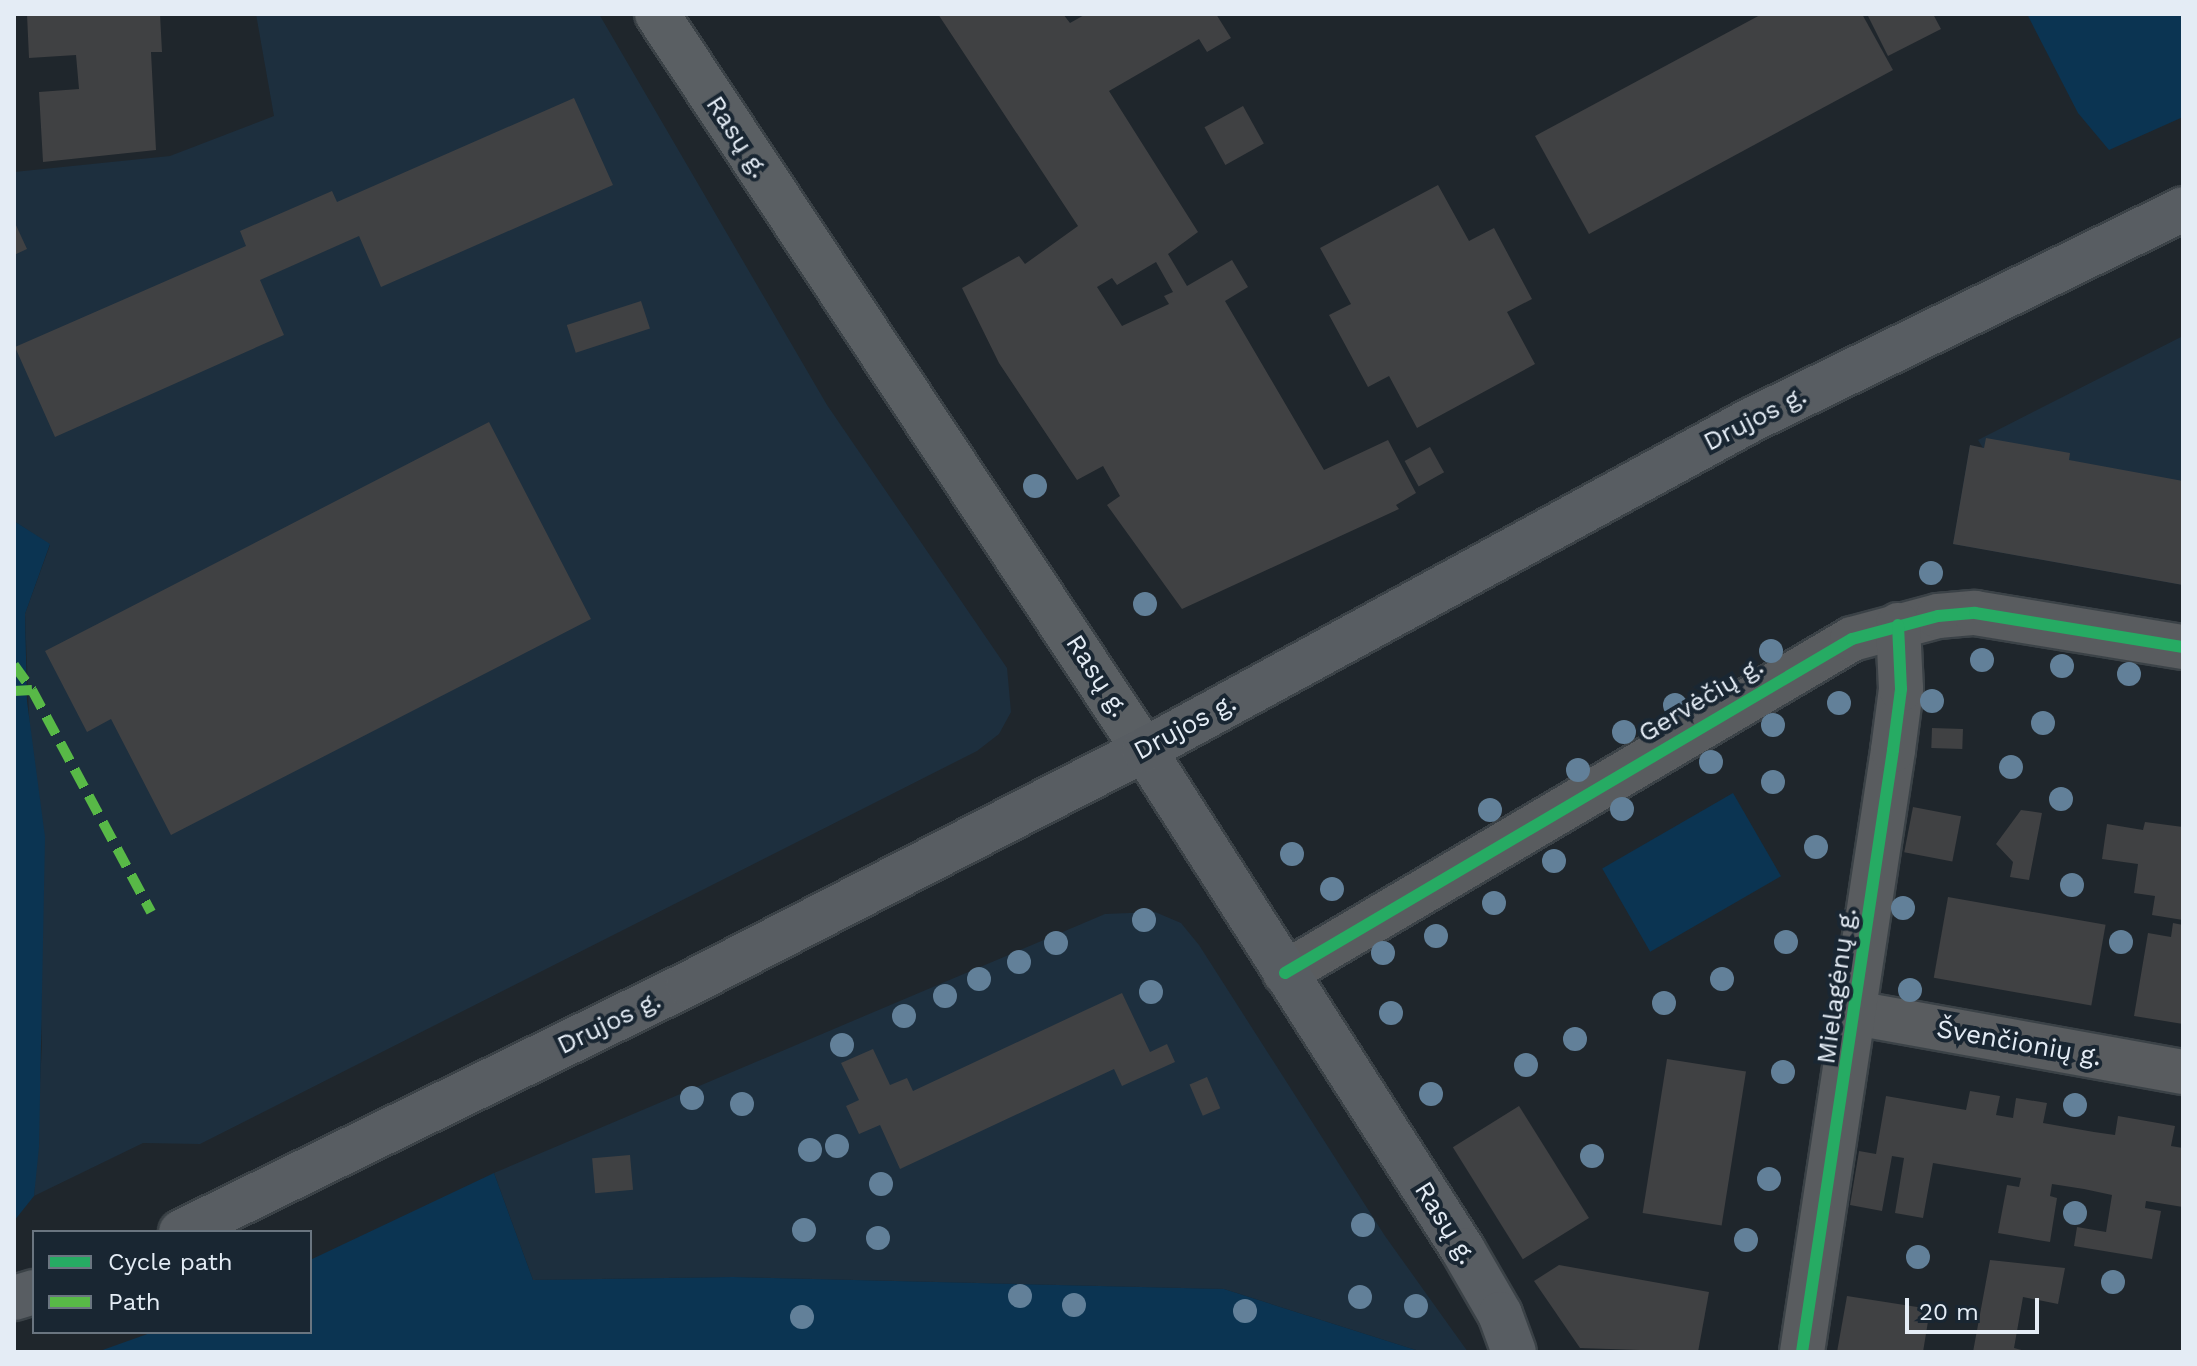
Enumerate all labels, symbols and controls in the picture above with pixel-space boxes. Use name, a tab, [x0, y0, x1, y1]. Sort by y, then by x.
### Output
street label: Rasų g.	[699, 90, 775, 184]
street label: Drujos g.	[1698, 380, 1812, 458]
street label: Rasų g.	[1059, 629, 1135, 723]
street label: Gervėčių g.	[1633, 651, 1769, 749]
street label: Drujos g.	[1129, 687, 1241, 767]
street label: Mielagėnų g.	[1811, 906, 1863, 1066]
street label: Drujos g.	[552, 985, 666, 1061]
street label: Švenčionių g.	[1934, 1013, 2104, 1073]
street label: Rasų g.	[1408, 1176, 1482, 1270]
legend	[32, 1230, 312, 1334]
text: Cycle path	[108, 1248, 233, 1276]
scale bar	[1909, 1282, 2043, 1332]
text: Path	[108, 1288, 161, 1316]
text: 20 m	[1919, 1298, 1979, 1326]

